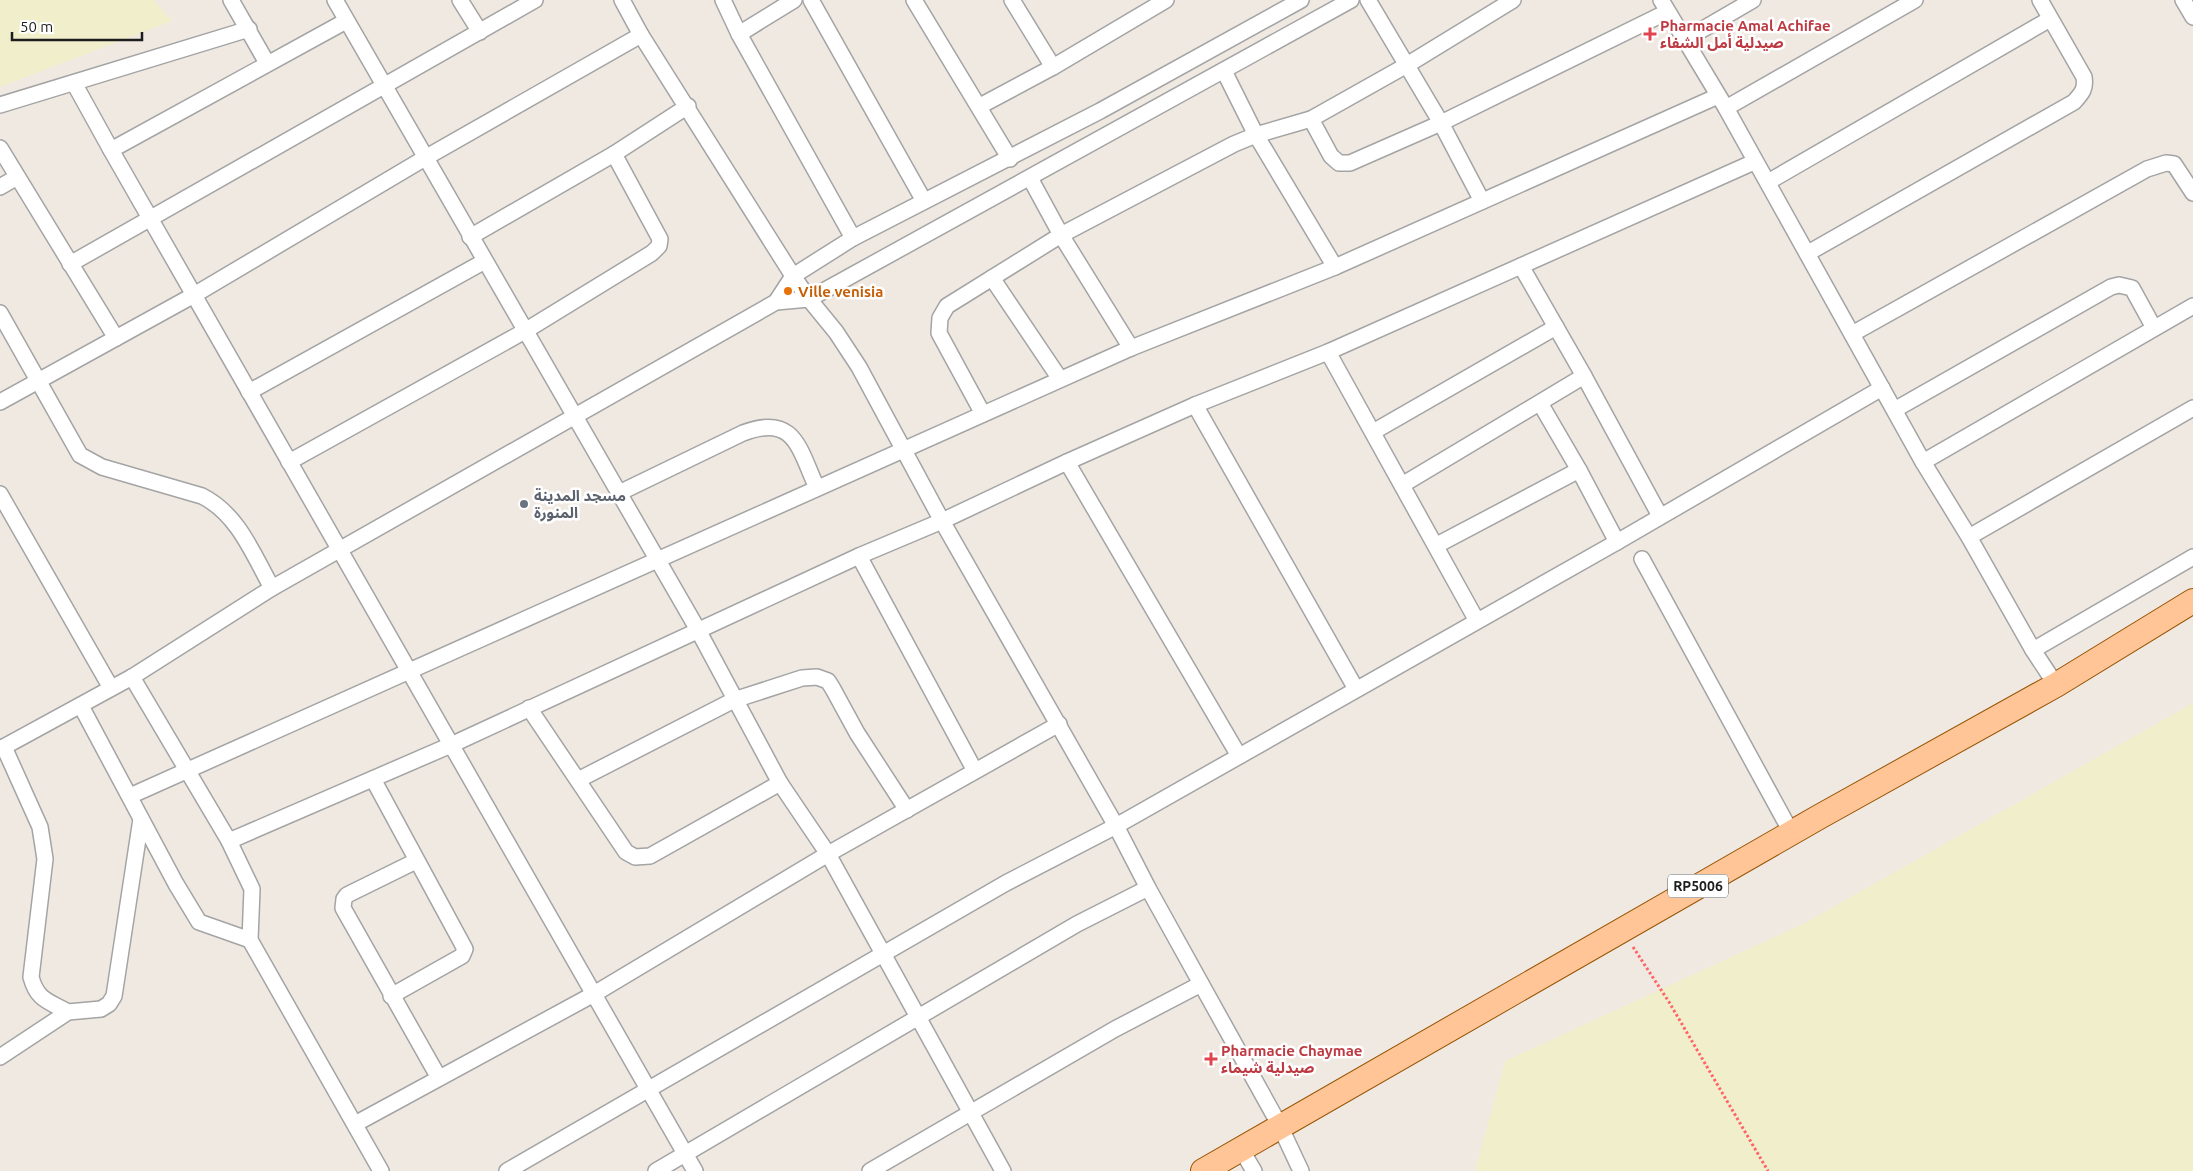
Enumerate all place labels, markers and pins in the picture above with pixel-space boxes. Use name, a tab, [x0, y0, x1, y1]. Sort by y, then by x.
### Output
place label: Pharmacie Amal Achifae صيدلية أمل الشفاء	[1660, 17, 1831, 52]
marker: Pharmacie Amal Achifae صيدلية أمل الشفاء	[1644, 28, 1656, 40]
place label: Ville venisia	[798, 283, 883, 300]
marker: Ville venisia	[782, 285, 794, 297]
place label: مسجد المدينة المنورة	[534, 487, 626, 522]
marker: مسجد المدينة المنورة	[518, 498, 530, 510]
place label: Pharmacie Chaymae صيدلية شيماء	[1221, 1042, 1362, 1076]
marker: Pharmacie Chaymae صيدلية شيماء	[1205, 1053, 1217, 1065]

